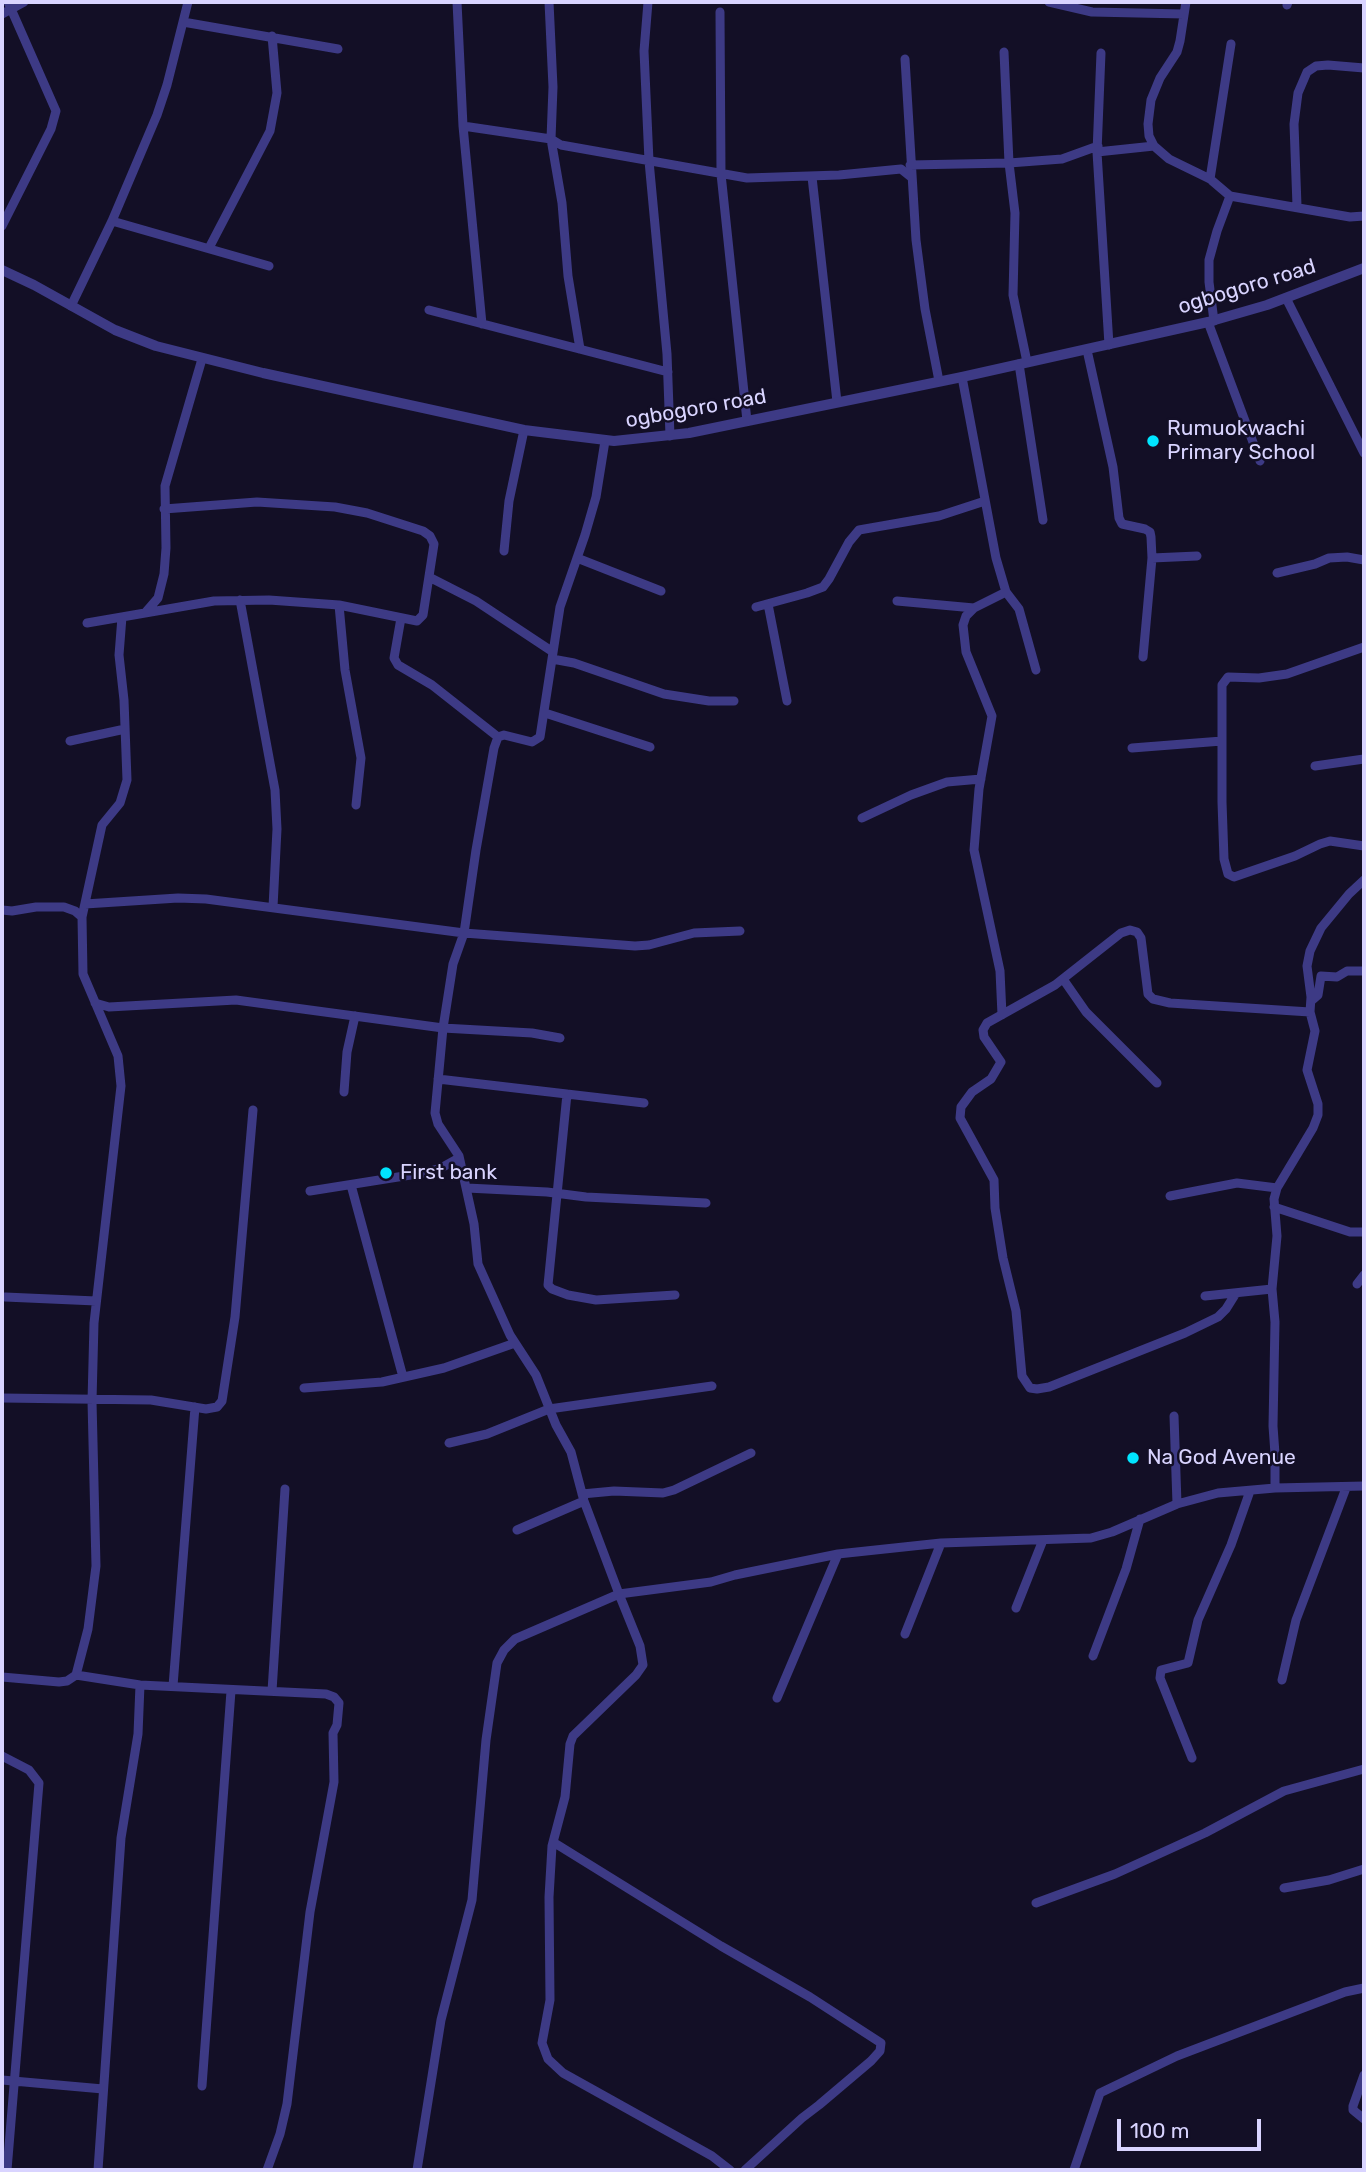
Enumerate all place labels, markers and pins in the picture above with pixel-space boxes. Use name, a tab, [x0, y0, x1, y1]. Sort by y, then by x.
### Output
place label: Rumuokwachi Primary School	[1167, 416, 1315, 466]
marker: Rumuokwachi Primary School	[1145, 433, 1161, 449]
place label: First bank	[400, 1160, 497, 1186]
marker: First bank	[378, 1165, 394, 1181]
place label: Na God Avenue	[1147, 1445, 1296, 1471]
marker: Na God Avenue	[1125, 1450, 1141, 1466]

